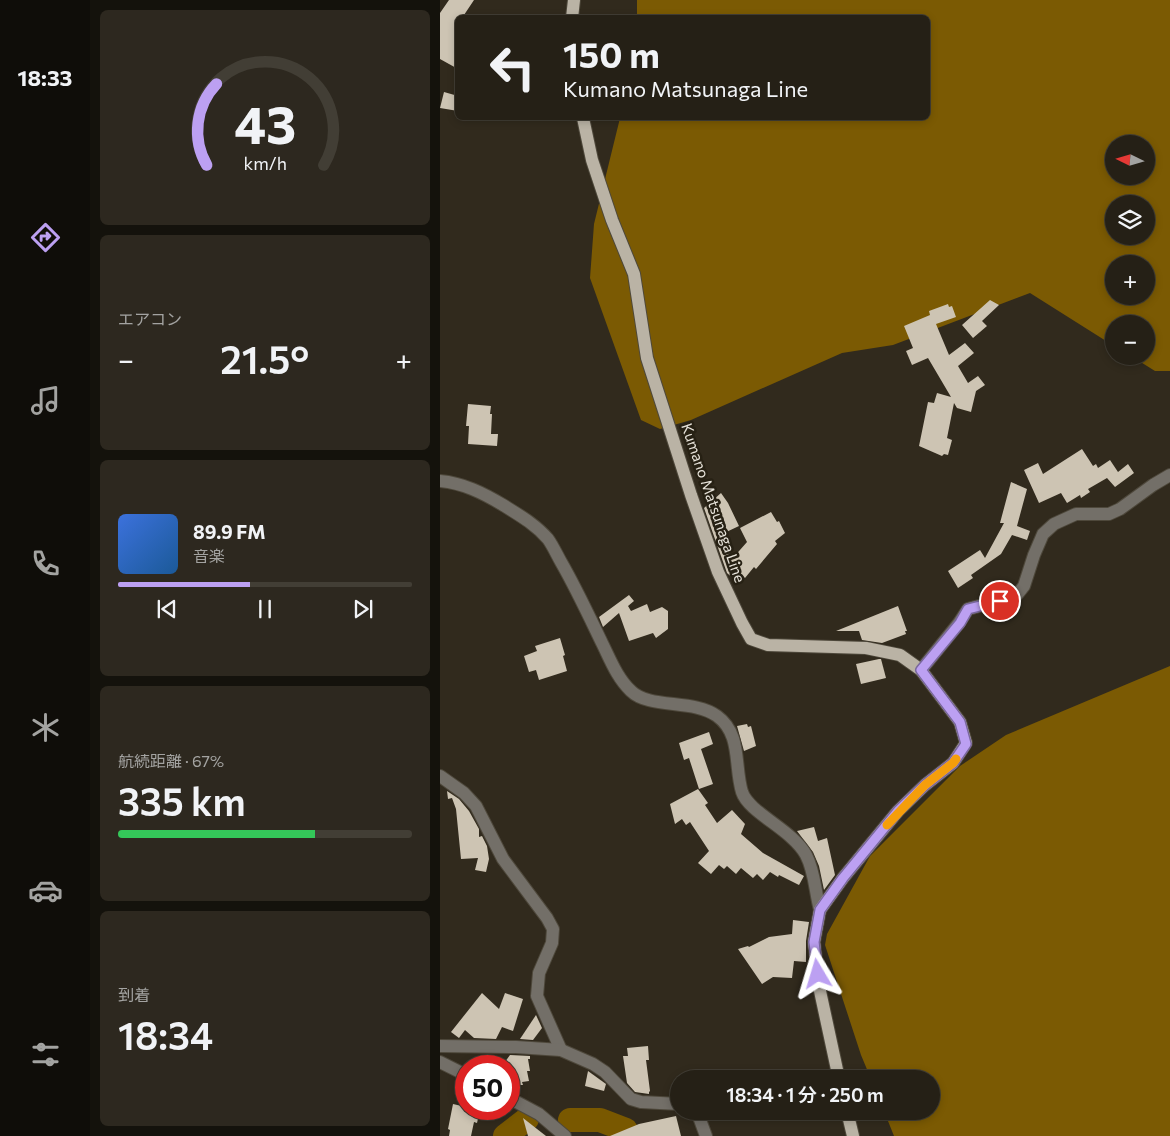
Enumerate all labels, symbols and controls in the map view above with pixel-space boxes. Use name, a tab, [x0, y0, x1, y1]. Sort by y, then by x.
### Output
text: 150 m	[563, 32, 660, 75]
icon: left	[480, 35, 545, 100]
text: 18:33	[18, 64, 72, 91]
text: Kumano Matsunaga Line	[563, 75, 808, 102]
text: 43	[234, 91, 296, 155]
north arrow	[1105, 135, 1155, 185]
map controls	[1105, 135, 1155, 365]
text: km/h	[243, 152, 287, 174]
button: layers	[1105, 195, 1155, 245]
icon: directions	[28, 220, 63, 255]
button: +	[1105, 255, 1155, 305]
text: エアコン	[118, 309, 182, 328]
button: −	[1105, 315, 1155, 365]
text: 21.5°	[220, 335, 309, 382]
text: −	[118, 342, 134, 376]
text: +	[396, 342, 412, 376]
icon: music	[28, 383, 63, 418]
street label: Kumano Matsunaga Line	[678, 421, 750, 585]
text: 89.9 FM	[193, 520, 266, 543]
icon: phone	[28, 546, 63, 581]
text: 音楽	[193, 546, 225, 565]
pin	[979, 580, 1021, 622]
icon: arrive	[986, 587, 1014, 615]
icon: previous	[153, 595, 181, 623]
icon: pause	[251, 595, 279, 623]
icon: next	[349, 595, 377, 623]
icon: climate	[28, 710, 63, 745]
text: 航続距離 · 67%	[118, 751, 224, 770]
text: 335 km	[118, 777, 246, 824]
icon: car	[28, 873, 63, 908]
position arrow	[791, 947, 843, 999]
text: 到着	[118, 985, 150, 1004]
text: 18:34	[118, 1011, 213, 1058]
icon: filters	[28, 1037, 63, 1072]
speed limit sign: 50	[455, 1055, 520, 1120]
text: 18:34 · 1 分 · 250 m	[726, 1083, 884, 1106]

